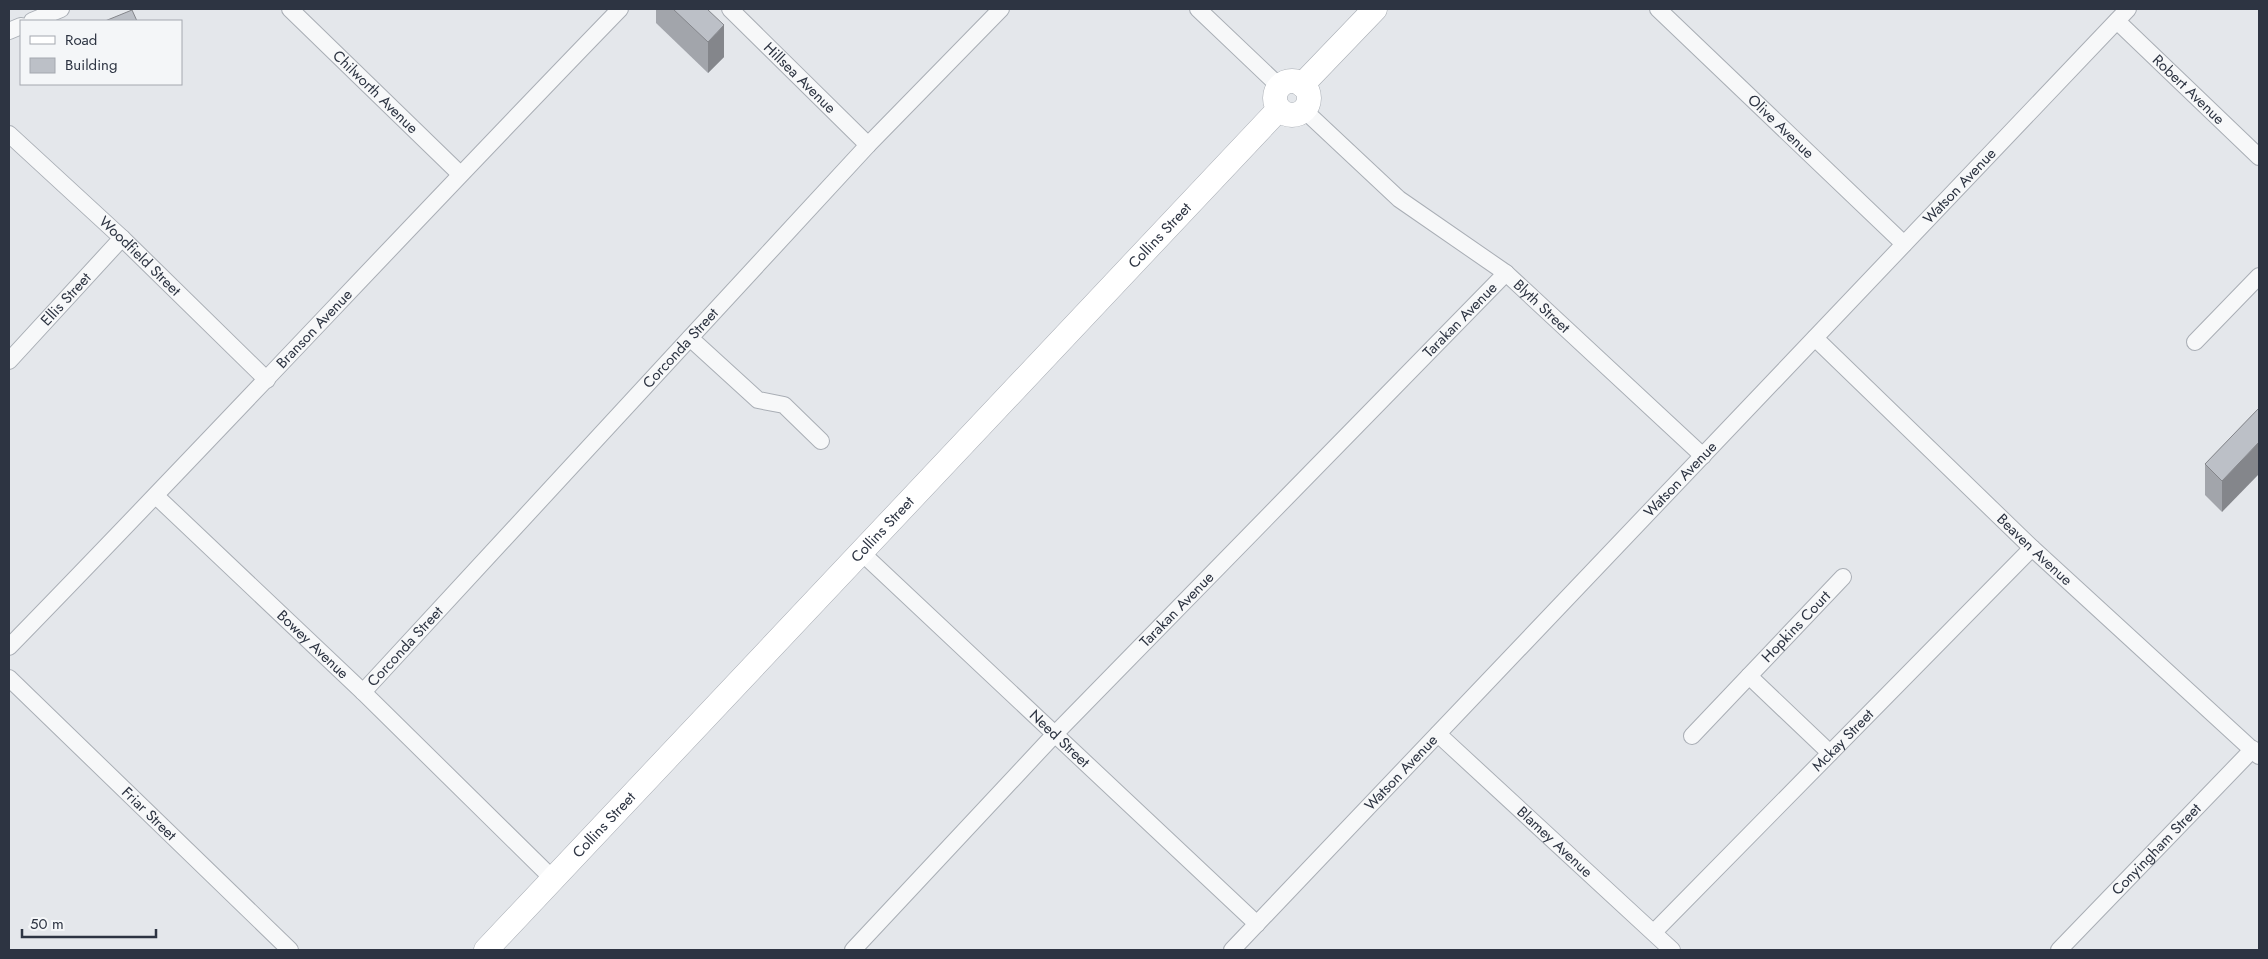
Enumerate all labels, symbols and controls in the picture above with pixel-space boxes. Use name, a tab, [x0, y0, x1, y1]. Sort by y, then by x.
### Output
legend	[20, 20, 182, 85]
text: Road	[65, 29, 97, 51]
street label: Hillsea Avenue	[759, 37, 841, 119]
street label: Chilworth Avenue	[328, 45, 423, 139]
street label: Robert Avenue	[2147, 49, 2230, 130]
text: Building	[65, 54, 117, 76]
street label: Olive Avenue	[1743, 89, 1819, 164]
street label: Watson Avenue	[1918, 143, 2001, 229]
street label: Collins Street	[1123, 197, 1197, 273]
street label: Woodfield Street	[94, 211, 186, 301]
street label: Ellis Street	[36, 267, 96, 331]
street label: Blyth Street	[1508, 274, 1575, 338]
street label: Tarakan Avenue	[1418, 277, 1502, 363]
street label: Branson Avenue	[271, 284, 358, 373]
street label: Corconda Street	[638, 303, 724, 393]
street label: Watson Avenue	[1639, 436, 1722, 522]
street label: Collins Street	[846, 491, 919, 567]
street label: Beaven Avenue	[1992, 509, 2077, 591]
street label: Tarakan Avenue	[1135, 566, 1219, 652]
street label: Hopkins Court	[1756, 585, 1836, 667]
street label: Corconda Street	[362, 601, 448, 692]
street label: Bowey Avenue	[272, 605, 354, 684]
street label: Need Street	[1024, 704, 1095, 773]
street label: Mckay Street	[1807, 704, 1879, 777]
street label: Watson Avenue	[1359, 729, 1443, 816]
street label: Friar Street	[117, 782, 182, 846]
street label: Collins Street	[567, 787, 641, 863]
street label: Conyingham Street	[2106, 798, 2206, 900]
street label: Blamey Avenue	[1512, 801, 1598, 883]
scale bar	[22, 906, 156, 938]
text: 50 m	[30, 913, 64, 935]

